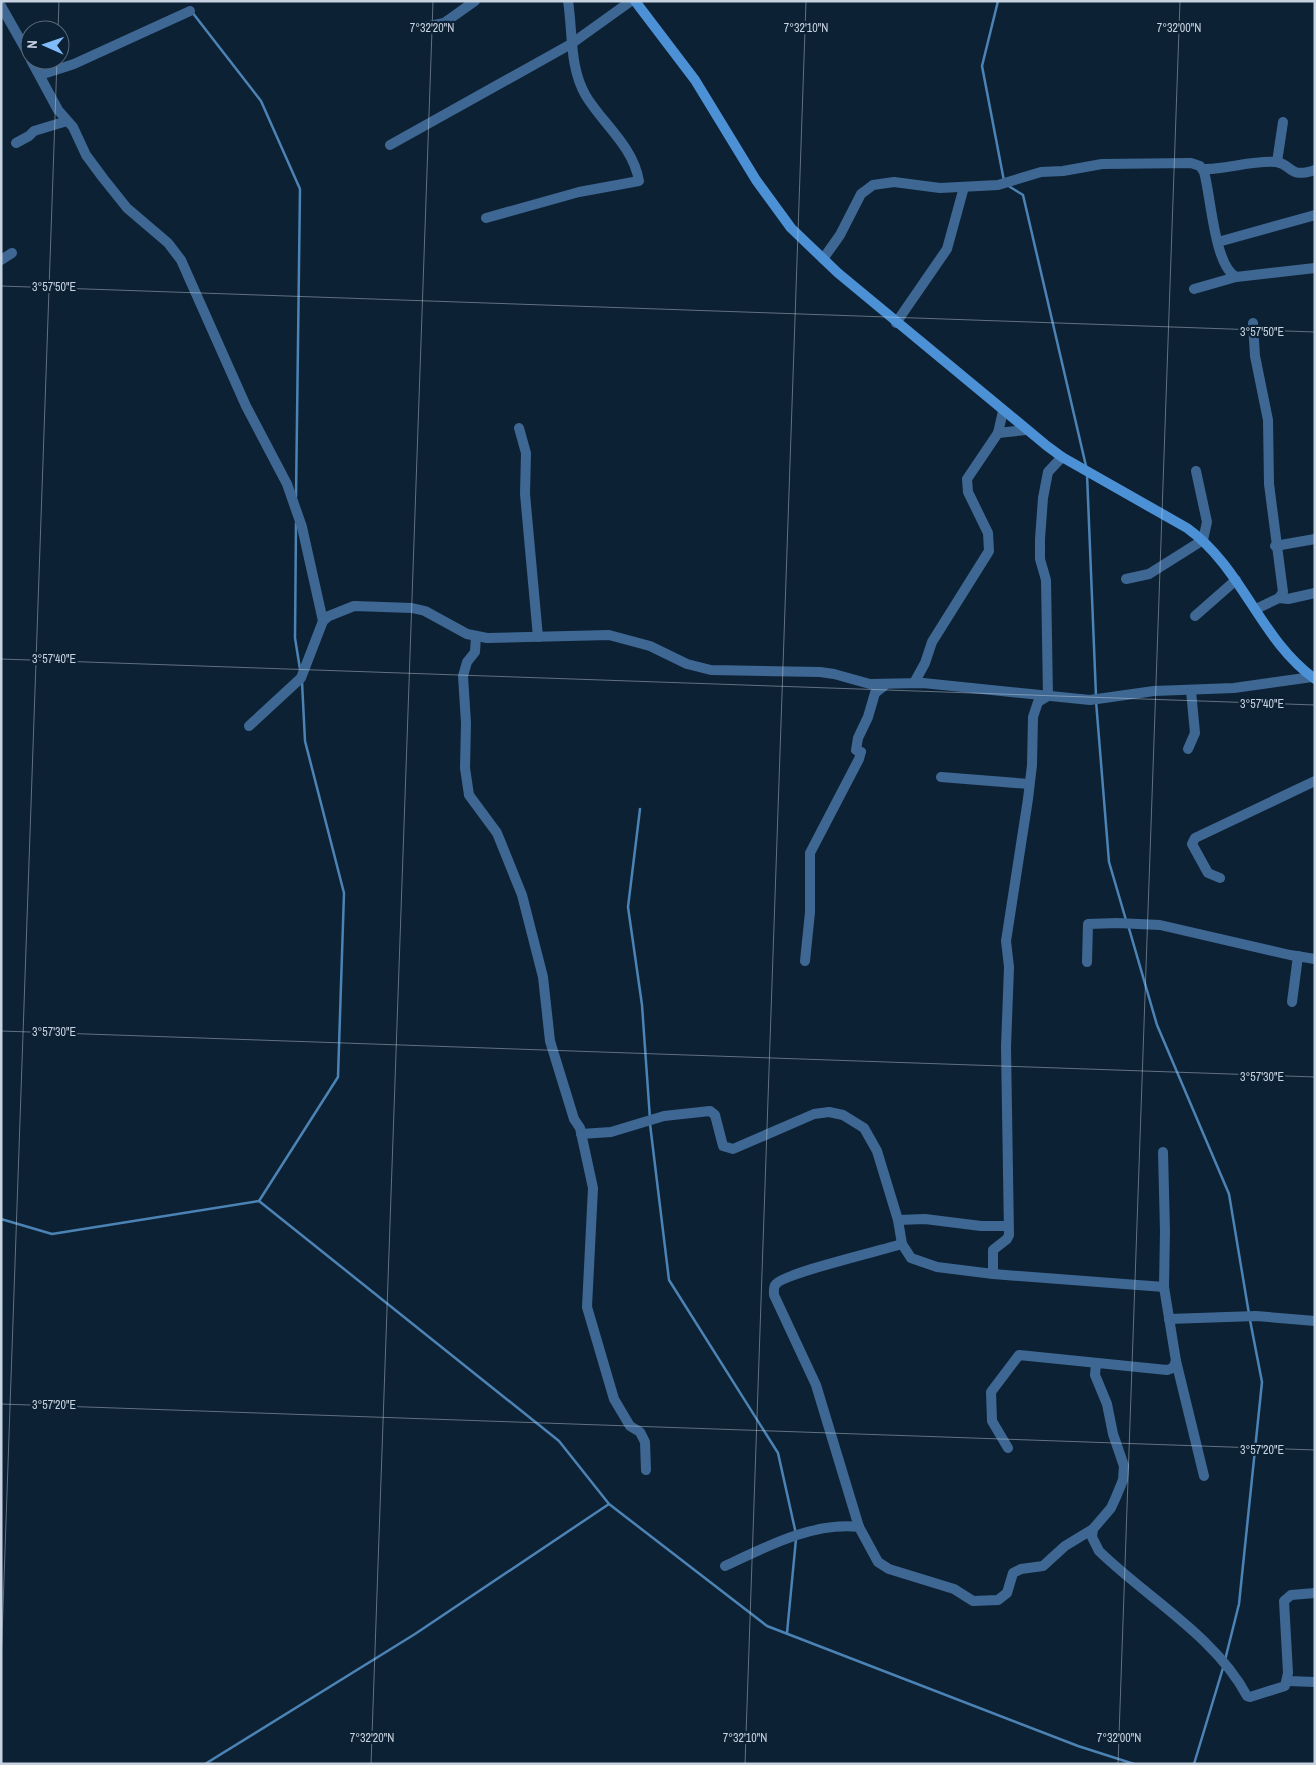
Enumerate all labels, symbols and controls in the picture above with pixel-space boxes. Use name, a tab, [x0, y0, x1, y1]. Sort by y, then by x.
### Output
north arrow	[20, 20, 70, 70]
text: 7°32'20"N	[410, 20, 454, 36]
text: 7°32'10"N	[784, 20, 828, 36]
text: 7°32'00"N	[1157, 20, 1201, 36]
text: N	[23, 40, 41, 49]
text: 3°57'50"E	[32, 279, 76, 295]
text: 3°57'50"E	[1240, 324, 1284, 340]
text: 3°57'40"E	[32, 651, 76, 667]
text: 3°57'40"E	[1240, 696, 1284, 712]
text: 3°57'30"E	[32, 1024, 76, 1040]
text: 3°57'30"E	[1240, 1069, 1284, 1085]
text: 3°57'20"E	[32, 1397, 76, 1413]
text: 3°57'20"E	[1240, 1442, 1284, 1458]
text: 7°32'20"N	[350, 1730, 394, 1746]
text: 7°32'10"N	[723, 1730, 767, 1746]
text: 7°32'00"N	[1097, 1730, 1141, 1746]

